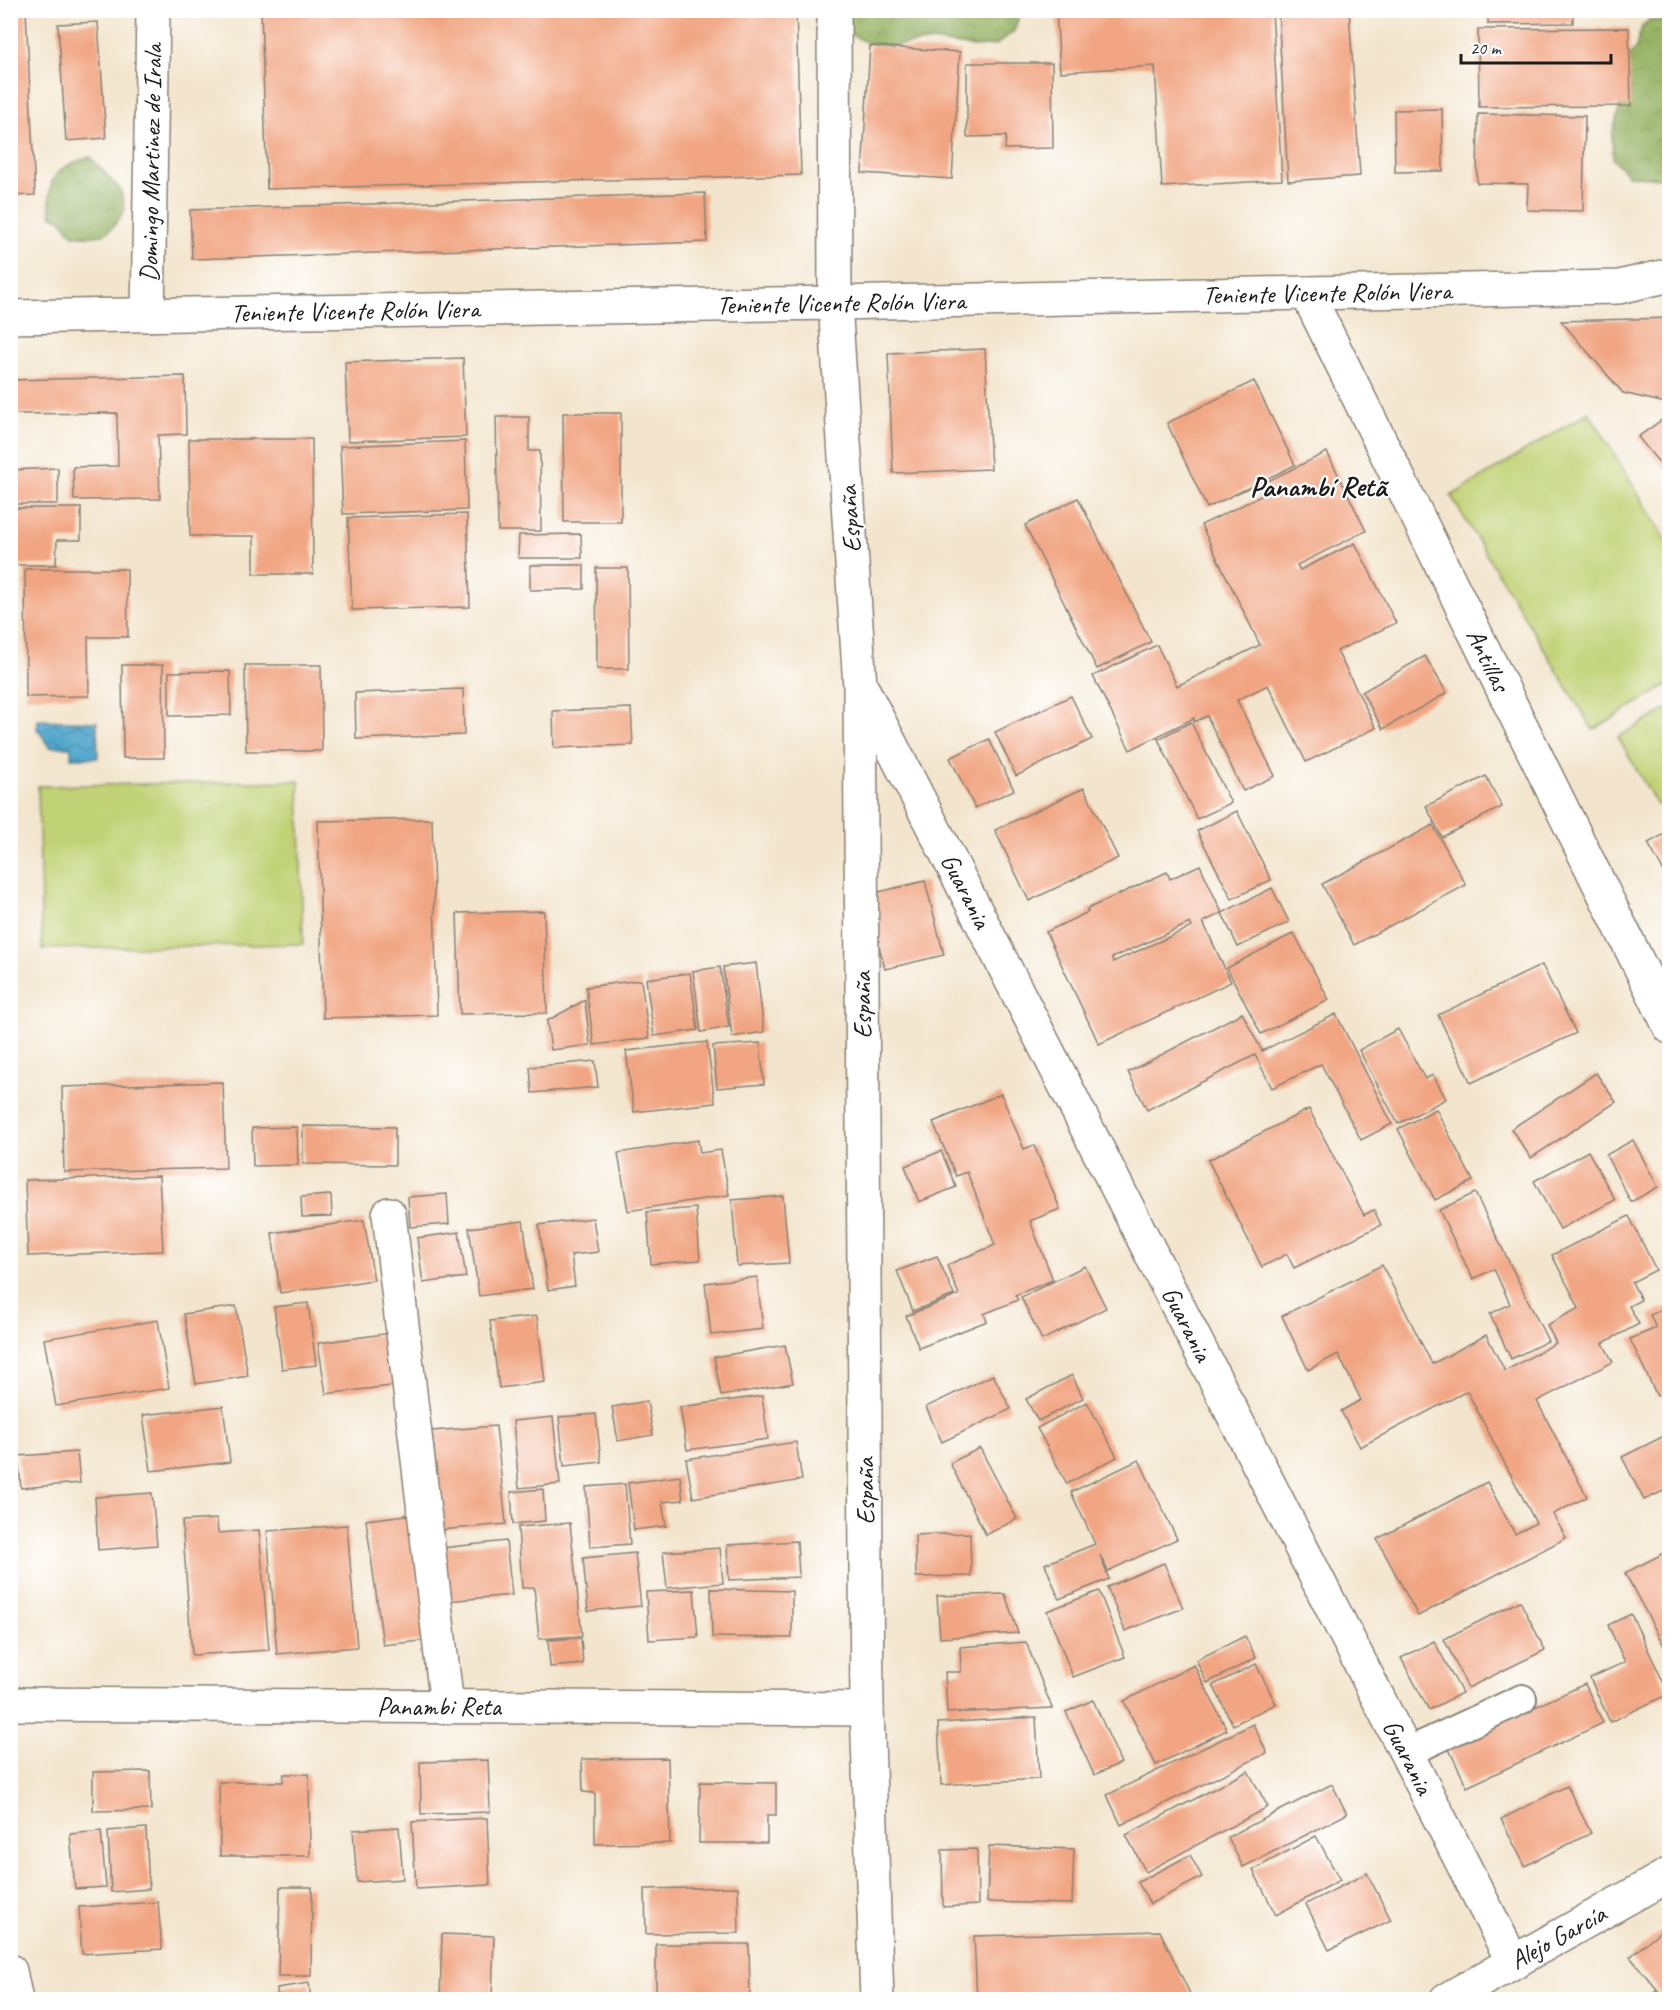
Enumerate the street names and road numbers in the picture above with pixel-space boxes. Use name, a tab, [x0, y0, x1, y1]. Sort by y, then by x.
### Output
street label: Domingo Martinez de Irala	[132, 41, 170, 282]
street label: Teniente Vicente Rolón Viera	[1202, 274, 1454, 312]
street label: Teniente Vicente Rolón Viera	[716, 284, 968, 322]
street label: Teniente Vicente Rolón Viera	[230, 292, 482, 330]
street label: España	[831, 483, 869, 554]
street label: Antillas	[1459, 623, 1518, 699]
street label: Guarania	[933, 848, 1000, 935]
street label: España	[846, 970, 879, 1038]
street label: Guarania	[1154, 1281, 1221, 1368]
street label: España	[849, 1456, 882, 1524]
street label: Panambi Reta	[377, 1690, 503, 1723]
street label: Guarania	[1375, 1714, 1442, 1801]
street label: Alejo García	[1504, 1896, 1613, 1977]

